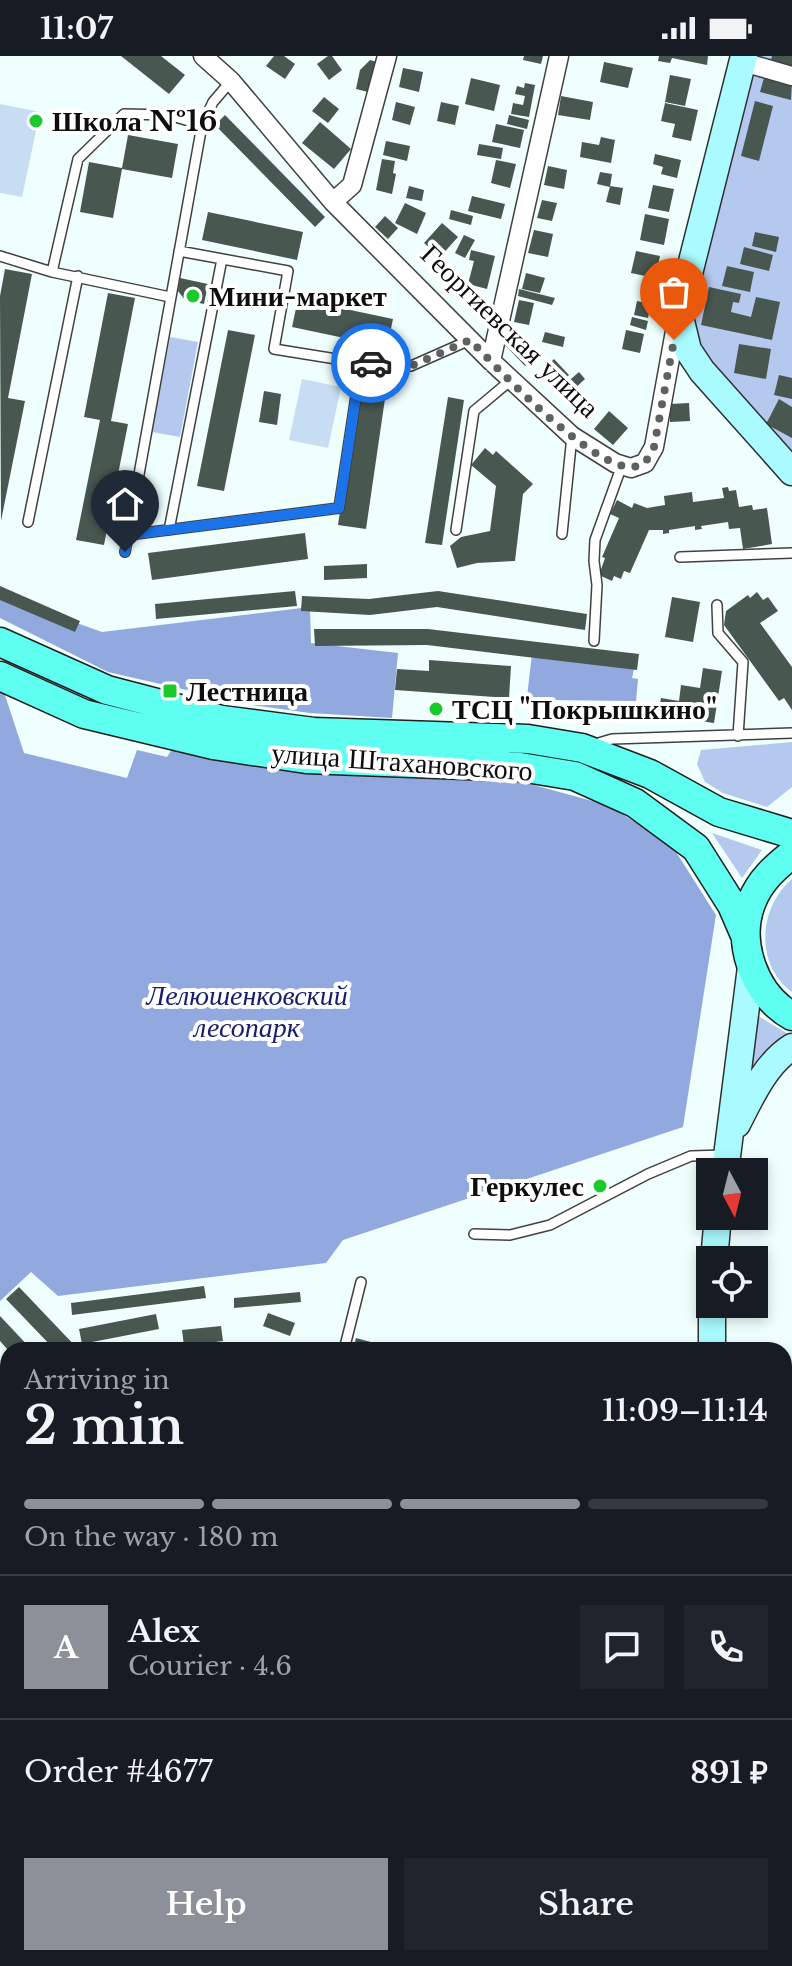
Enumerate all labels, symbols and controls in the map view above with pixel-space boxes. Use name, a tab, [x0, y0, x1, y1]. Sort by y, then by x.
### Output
text: 11:07	[40, 10, 113, 47]
place label: Школа №16	[52, 104, 217, 139]
marker: Школа №16	[27, 112, 45, 130]
street label: Георгиевская улица	[413, 237, 607, 425]
pin	[640, 258, 708, 340]
icon: bag	[652, 270, 696, 314]
place label: Мини-маркет	[209, 279, 387, 314]
marker: Мини-маркет	[184, 287, 202, 305]
courier	[331, 323, 411, 403]
icon: car	[349, 341, 393, 385]
pin	[91, 470, 159, 552]
icon: home	[103, 482, 147, 526]
place label: Лестница	[186, 674, 308, 709]
marker: Лестница	[161, 682, 179, 700]
place label: ТСЦ "Покрышкино"	[452, 692, 717, 727]
marker: ТСЦ "Покрышкино"	[427, 700, 445, 718]
street label: улица Штахановского	[270, 735, 534, 789]
park label: Лелюшенковский лесопарк	[145, 978, 348, 1045]
north arrow	[696, 1158, 768, 1230]
map controls	[696, 1158, 768, 1318]
place label: Геркулес	[470, 1169, 584, 1204]
marker: Геркулес	[591, 1177, 609, 1195]
button: locate	[696, 1246, 768, 1318]
text: Arriving in	[24, 1364, 170, 1396]
text: 11:09–11:14	[602, 1392, 768, 1429]
text: 2 min	[24, 1394, 184, 1458]
text: On the way · 180 m	[24, 1521, 279, 1553]
button: chat	[580, 1605, 664, 1689]
button: phone	[684, 1605, 768, 1689]
text: Alex	[128, 1613, 200, 1650]
text: A	[54, 1629, 78, 1666]
text: Courier · 4.6	[128, 1650, 292, 1682]
text: Order #4677	[24, 1753, 213, 1790]
text: 891 ₽	[690, 1754, 768, 1791]
button: Help	[24, 1858, 388, 1950]
button: Share	[404, 1858, 768, 1950]

